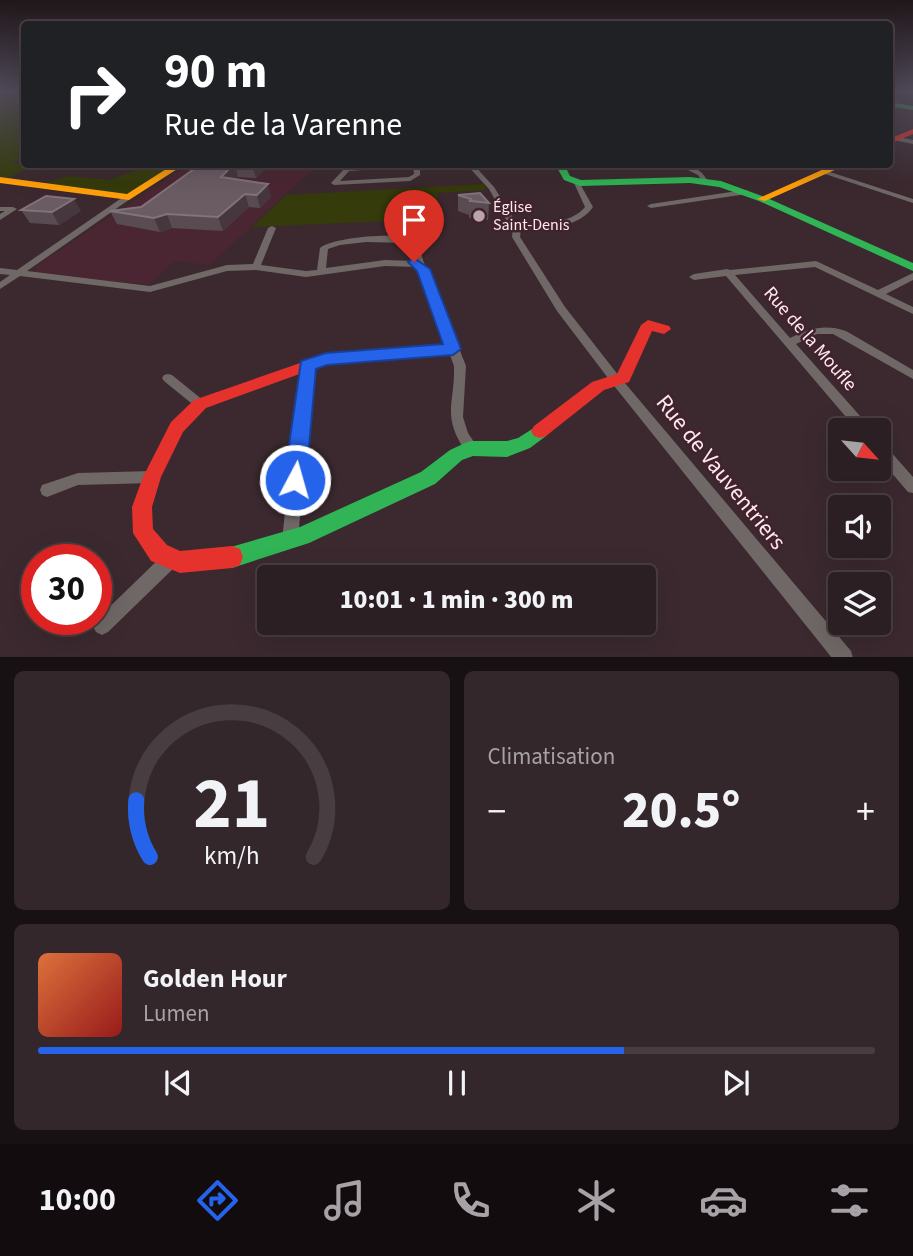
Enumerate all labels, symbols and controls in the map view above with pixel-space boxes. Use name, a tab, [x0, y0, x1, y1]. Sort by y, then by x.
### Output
text: 90 m	[164, 37, 268, 107]
icon: right	[49, 49, 140, 140]
text: Rue de la Varenne	[164, 102, 402, 148]
pin	[384, 190, 444, 262]
place label: Église Saint-Denis	[493, 196, 570, 236]
icon: arrive	[395, 201, 433, 239]
marker: Église Saint-Denis	[471, 208, 487, 224]
street label: Rue de la Moufle	[757, 281, 863, 397]
street label: Rue de Vauventriers	[648, 387, 794, 557]
north arrow	[828, 418, 891, 481]
map controls	[828, 418, 891, 635]
position arrow	[258, 443, 332, 517]
button: sound	[828, 495, 891, 558]
speed limit sign: 30	[21, 544, 112, 635]
button: layers	[828, 572, 891, 635]
text: 10:01 · 1 min · 300 m	[340, 581, 573, 618]
text: Climatisation	[488, 740, 615, 773]
text: 21	[193, 752, 270, 856]
text: 20.5°	[622, 774, 741, 848]
text: −	[488, 785, 506, 839]
text: +	[856, 785, 875, 839]
text: km/h	[204, 837, 260, 873]
text: Golden Hour	[143, 960, 287, 997]
text: Lumen	[143, 997, 210, 1030]
icon: previous	[159, 1064, 197, 1102]
icon: pause	[438, 1064, 476, 1102]
icon: next	[717, 1064, 755, 1102]
icon: directions	[193, 1176, 242, 1225]
icon: music	[320, 1176, 369, 1225]
icon: phone	[446, 1176, 495, 1225]
icon: climate	[572, 1176, 621, 1225]
icon: car	[699, 1176, 748, 1225]
icon: filters	[825, 1176, 874, 1225]
text: 10:00	[39, 1177, 116, 1223]

